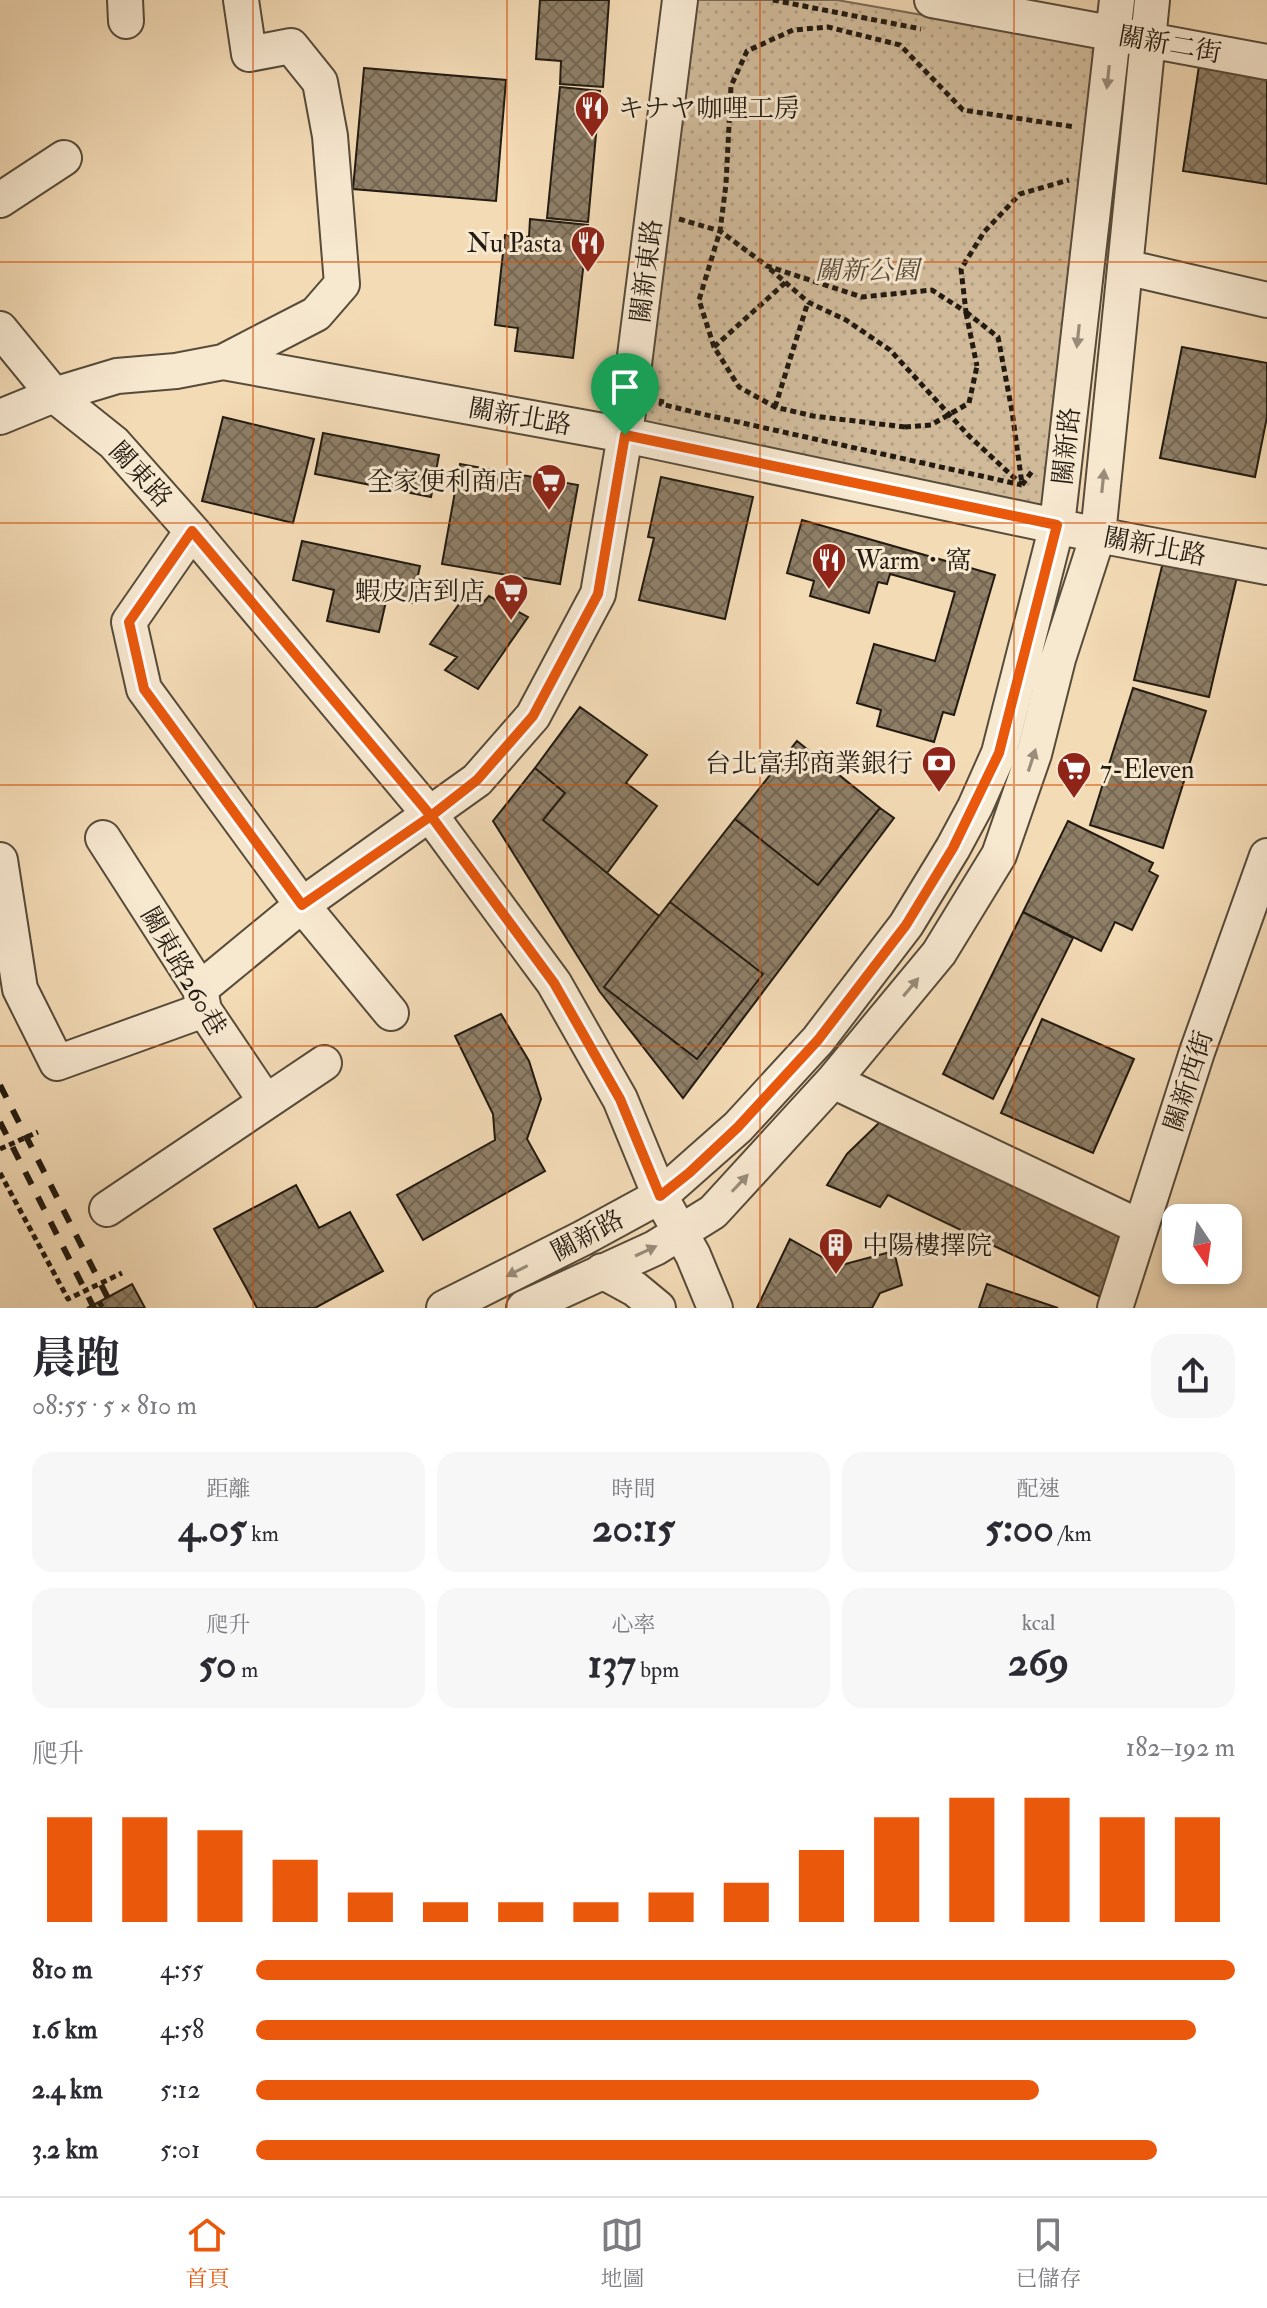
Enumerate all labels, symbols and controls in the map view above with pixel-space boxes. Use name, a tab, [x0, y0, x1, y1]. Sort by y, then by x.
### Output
street label: 關新二街	[1116, 20, 1224, 70]
one-way arrow	[1101, 65, 1114, 90]
restaurant icon: キナヤ咖哩工房	[573, 89, 611, 139]
place label: キナヤ咖哩工房	[618, 93, 800, 125]
street label: 關新東路	[625, 218, 669, 325]
restaurant icon: Nu Pasta	[569, 224, 607, 274]
place label: Nu Pasta	[467, 228, 562, 260]
park label: 關新公園	[815, 255, 923, 287]
one-way arrow	[1072, 324, 1085, 349]
pin	[591, 353, 659, 435]
icon: arrive	[603, 365, 647, 409]
street label: 關新北路	[466, 392, 574, 442]
street label: 關新路	[1047, 406, 1087, 487]
street label: 關東路	[102, 435, 179, 514]
supermarket icon: 全家便利商店	[530, 462, 568, 512]
place label: 全家便利商店	[367, 466, 523, 498]
one-way arrow	[1097, 468, 1110, 493]
street label: 關新北路	[1101, 521, 1209, 573]
restaurant icon: Warm・窩	[810, 541, 848, 591]
place label: Warm・窩	[854, 545, 972, 577]
supermarket icon: 蝦皮店到店	[492, 572, 530, 622]
place label: 蝦皮店到店	[355, 576, 485, 608]
bank icon: 台北富邦商業銀行	[920, 744, 958, 794]
one-way arrow	[1026, 747, 1038, 771]
place label: 台北富邦商業銀行	[705, 748, 913, 780]
supermarket icon: 7-Eleven	[1055, 750, 1093, 800]
place label: 7-Eleven	[1100, 754, 1194, 786]
street label: 關東路260巷	[133, 901, 233, 1042]
one-way arrow	[902, 977, 919, 997]
street label: 關新西街	[1158, 1027, 1220, 1136]
one-way arrow	[730, 1173, 748, 1192]
street label: 關新路	[546, 1203, 629, 1268]
north arrow	[1162, 1204, 1242, 1284]
map controls	[1162, 1204, 1242, 1284]
building icon: 中陽樓擇院	[817, 1226, 855, 1276]
place label: 中陽樓擇院	[862, 1230, 992, 1262]
one-way arrow	[634, 1245, 658, 1258]
one-way arrow	[505, 1265, 528, 1278]
text: 晨跑	[32, 1332, 120, 1387]
button: share	[1151, 1334, 1235, 1418]
text: 08:55 · 5 × 810 m	[32, 1390, 197, 1422]
text: 距離	[206, 1475, 251, 1503]
text: 時間	[611, 1475, 656, 1503]
text: 配速	[1016, 1475, 1061, 1503]
text: 4.05	[178, 1503, 247, 1554]
text: 20:15	[592, 1503, 675, 1554]
text: 5:00	[985, 1503, 1054, 1554]
text: km	[247, 1520, 279, 1548]
text: /km	[1054, 1520, 1092, 1548]
text: kcal	[1022, 1609, 1055, 1637]
text: 爬升	[206, 1611, 251, 1639]
text: 心率	[611, 1611, 656, 1639]
text: 269	[1008, 1637, 1069, 1688]
text: 50	[199, 1639, 237, 1690]
text: 137	[588, 1639, 636, 1690]
text: m	[237, 1656, 258, 1684]
text: bpm	[636, 1656, 679, 1684]
text: 182–192 m	[1126, 1732, 1235, 1764]
text: 爬升	[32, 1738, 84, 1770]
text: 810 m	[32, 1954, 92, 1986]
text: 4:55	[160, 1954, 203, 1986]
text: 1.6 km	[32, 2014, 97, 2046]
text: 4:58	[160, 2014, 204, 2046]
text: 2.4 km	[32, 2074, 103, 2106]
text: 5:12	[160, 2074, 200, 2106]
text: 3.2 km	[32, 2134, 98, 2166]
text: 5:01	[160, 2134, 200, 2166]
tab: 首頁	[185, 2213, 230, 2293]
tab: 地圖	[600, 2213, 645, 2293]
tab: 已儲存	[1015, 2213, 1082, 2293]

